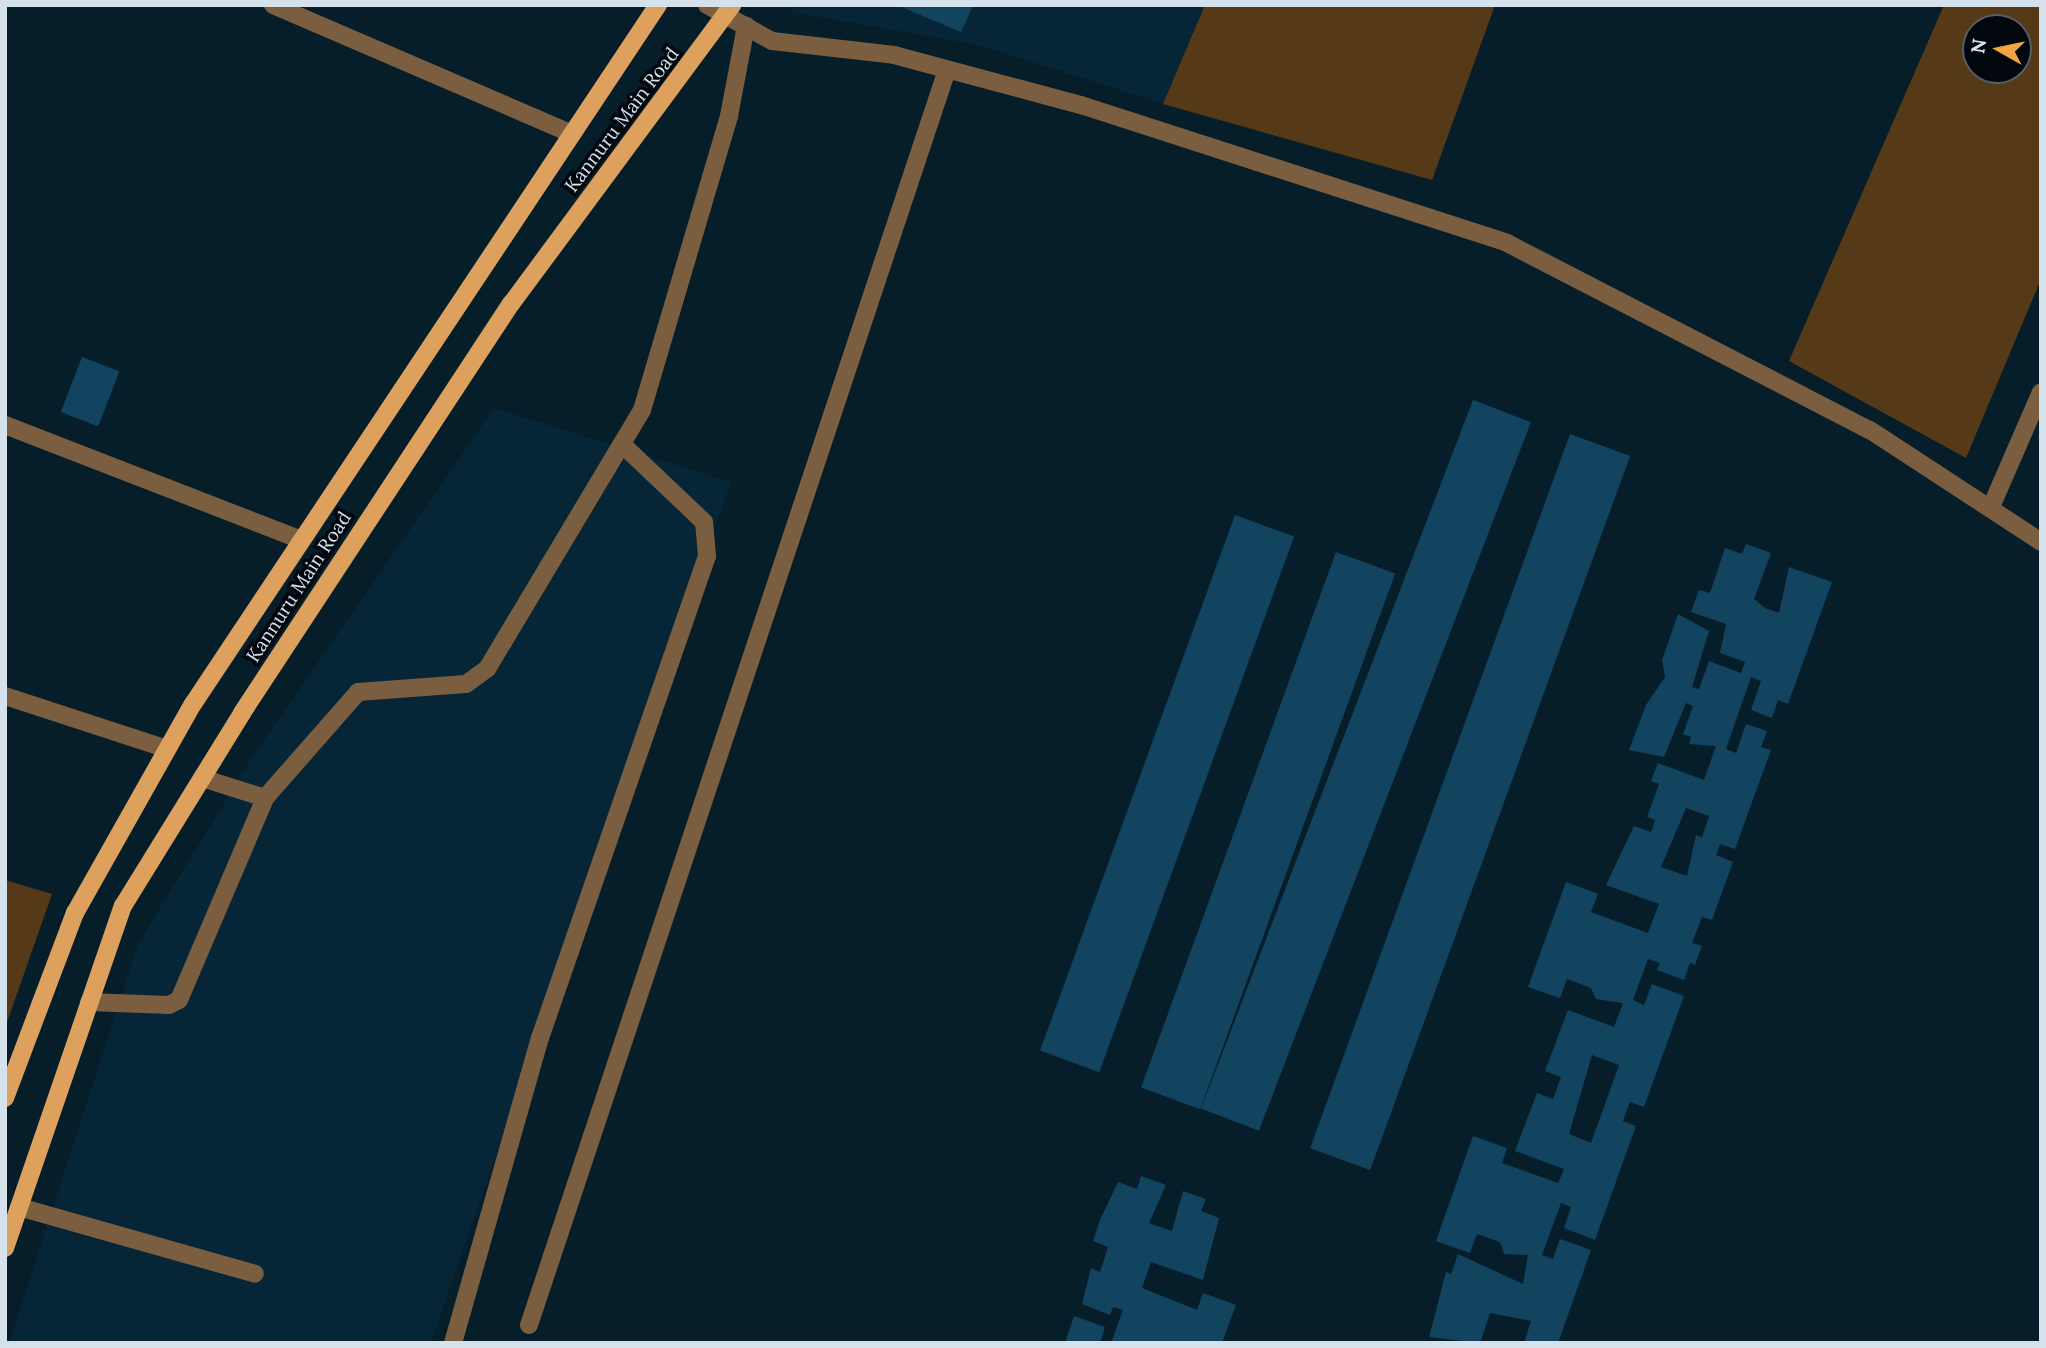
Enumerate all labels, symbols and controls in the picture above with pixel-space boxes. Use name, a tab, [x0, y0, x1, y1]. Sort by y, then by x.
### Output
north arrow	[1962, 14, 2032, 84]
text: N	[1965, 37, 1991, 55]
street label: Kannuru Main Road	[560, 43, 684, 197]
street label: Kannuru Main Road	[242, 507, 356, 667]

